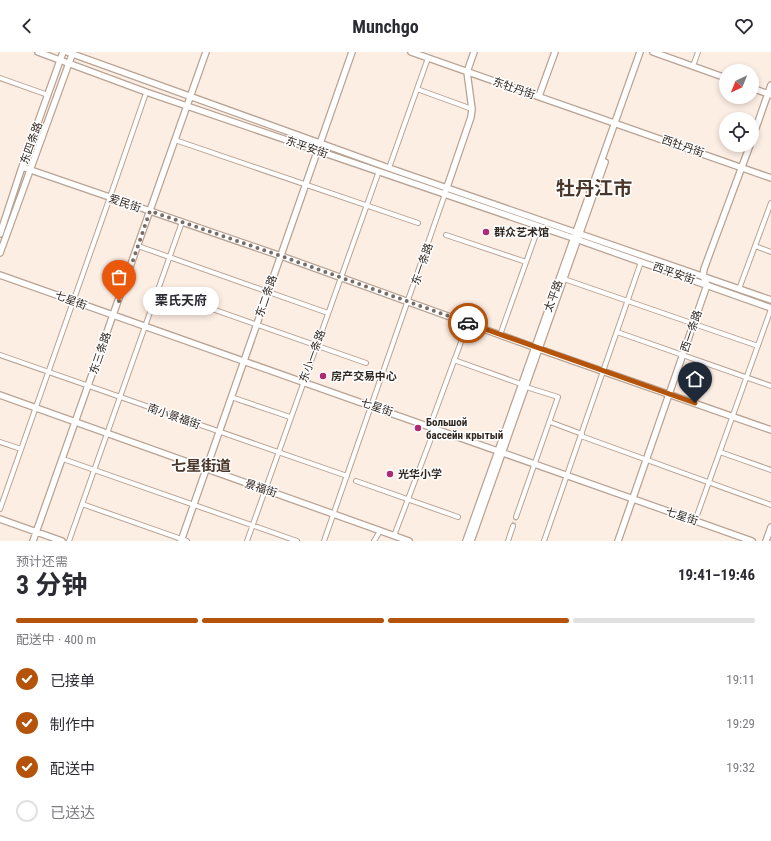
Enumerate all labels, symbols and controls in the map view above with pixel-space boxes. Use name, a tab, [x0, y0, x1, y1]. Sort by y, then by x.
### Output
icon: back	[16, 15, 38, 37]
icon: heart	[733, 15, 755, 37]
text: Munchgo	[352, 16, 419, 37]
north arrow	[719, 64, 759, 104]
map controls	[719, 64, 759, 152]
street label: 东牡丹街	[491, 75, 537, 102]
button: locate	[719, 112, 759, 152]
street label: 东四条路	[18, 120, 45, 166]
street label: 西牡丹街	[660, 133, 706, 160]
street label: 东平安街	[284, 134, 330, 161]
district label: 牡丹江市	[556, 177, 632, 200]
street label: 爱民街	[107, 192, 143, 215]
place label: 群众艺术馆	[494, 226, 549, 239]
marker: 群众艺术馆	[481, 227, 491, 237]
street label: 东一条路	[409, 241, 436, 287]
pin	[102, 260, 136, 301]
street label: 西平安街	[651, 260, 697, 287]
icon: bag	[108, 266, 130, 288]
street label: 东二条路	[253, 273, 280, 319]
street label: 太平路	[542, 278, 565, 314]
callout: 栗氏天府	[143, 287, 219, 315]
street label: 七星街	[53, 289, 89, 312]
text: 栗氏天府	[155, 293, 207, 308]
courier	[448, 303, 488, 343]
street label: 西一条路	[678, 308, 705, 354]
icon: car	[457, 312, 479, 334]
street label: 东小一条路	[297, 328, 328, 384]
street label: 东三条路	[87, 330, 114, 376]
pin	[678, 362, 712, 403]
icon: home	[684, 368, 706, 390]
place label: 房产交易中心	[331, 370, 397, 383]
marker: 房产交易中心	[318, 371, 328, 381]
street label: 七星街	[359, 396, 395, 419]
street label: 南小景福街	[146, 401, 202, 432]
place label: Большой бассейн крытый	[426, 416, 503, 442]
marker: Большой бассейн крытый	[413, 423, 423, 433]
district label: 七星街道	[171, 457, 231, 475]
place label: 光华小学	[398, 468, 442, 481]
marker: 光华小学	[385, 469, 395, 479]
street label: 景福街	[243, 477, 279, 500]
street label: 七星街	[664, 505, 700, 528]
text: 预计还需	[16, 554, 68, 569]
text: 19:41–19:46	[678, 566, 755, 584]
text: 3 分钟	[16, 570, 87, 600]
text: 配送中 · 400 m	[16, 632, 96, 647]
icon: check	[16, 668, 38, 690]
text: 已接单	[50, 672, 95, 690]
text: 19:11	[726, 672, 755, 687]
icon: check	[16, 712, 38, 734]
text: 制作中	[50, 716, 95, 734]
text: 19:29	[726, 716, 755, 731]
icon: check	[16, 756, 38, 778]
text: 配送中	[50, 760, 95, 778]
text: 19:32	[726, 760, 755, 775]
text: 已送达	[50, 804, 95, 822]

